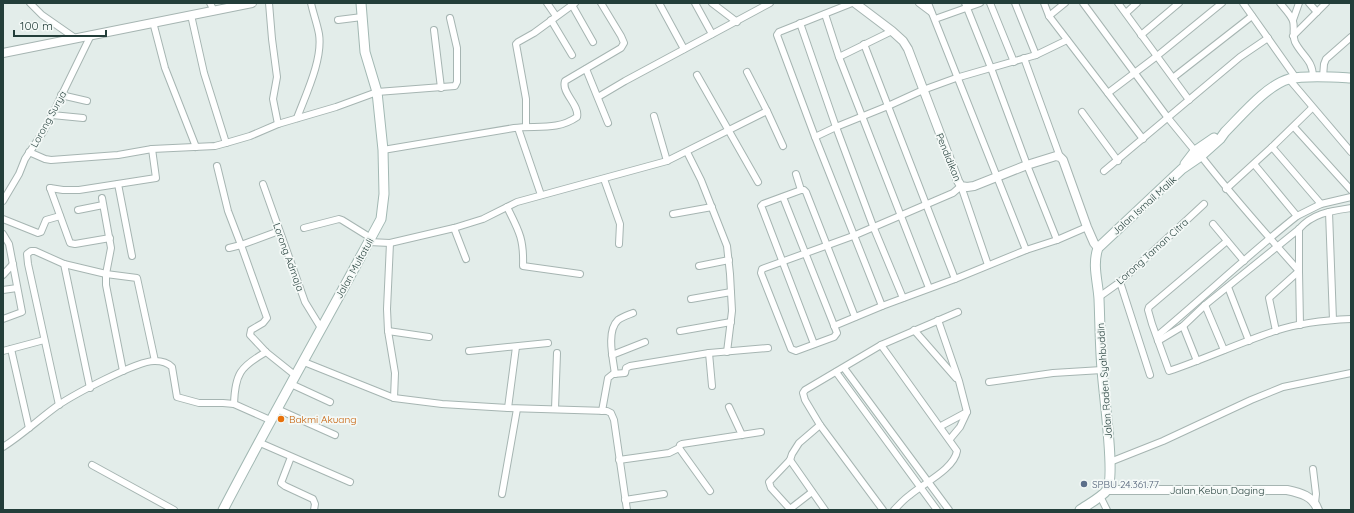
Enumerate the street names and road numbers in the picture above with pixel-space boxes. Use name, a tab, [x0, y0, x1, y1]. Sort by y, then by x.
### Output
street label: Lorong Surya	[28, 89, 69, 150]
street label: Pendidikan	[933, 131, 964, 183]
street label: Jalan Ismail Malik	[1109, 173, 1179, 238]
street label: Lorong Taman Citra	[1114, 216, 1191, 287]
street label: Lorong Admaja	[270, 221, 307, 293]
street label: Jalan Multatuli	[332, 235, 377, 301]
street label: Jalan Raden Syahbuddin	[1094, 322, 1115, 440]
street label: Jalan Kebun Daging	[1170, 484, 1264, 497]

